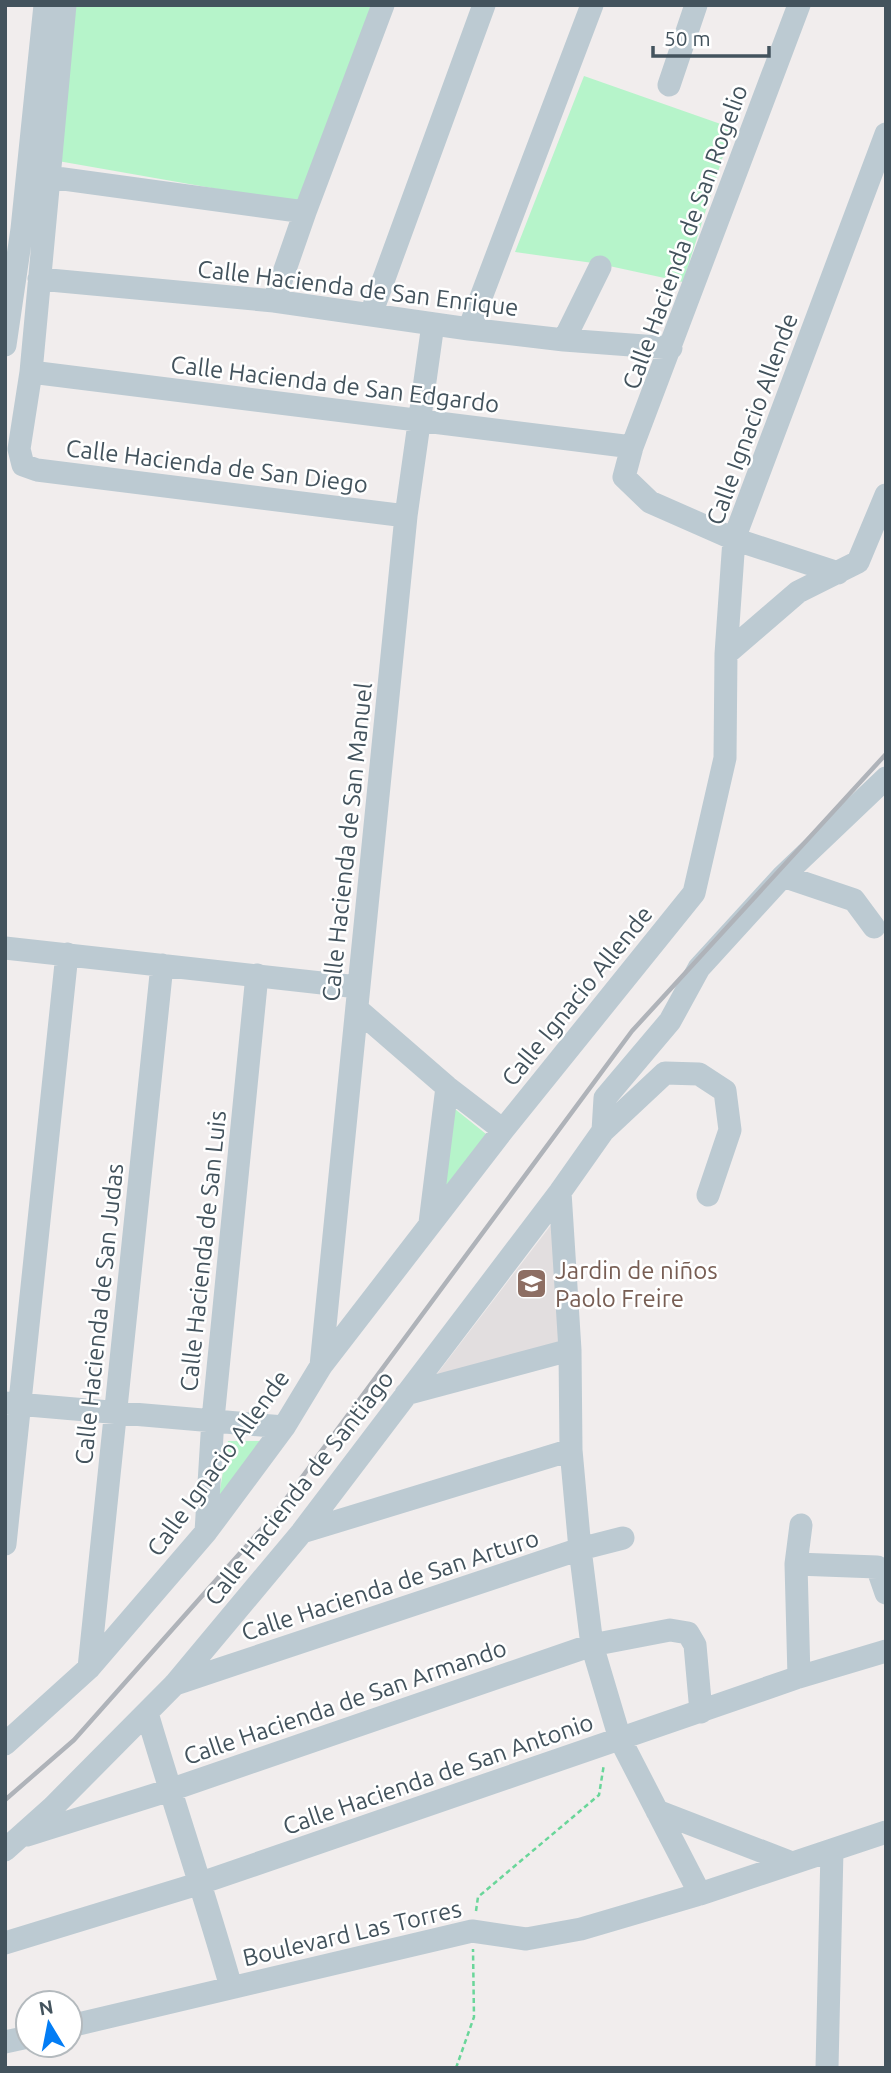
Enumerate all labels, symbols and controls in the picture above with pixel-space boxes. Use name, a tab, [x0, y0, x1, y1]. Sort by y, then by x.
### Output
scale bar	[653, 14, 768, 58]
text: 50 m	[664, 26, 711, 50]
street label: Calle Hacienda de San Rogelio	[617, 81, 753, 393]
street label: Calle Hacienda de San Enrique	[196, 255, 520, 321]
street label: Calle Ignacio Allende	[701, 309, 803, 529]
street label: Calle Hacienda de San Edgardo	[169, 350, 501, 418]
street label: Calle Hacienda de San Diego	[64, 434, 370, 498]
street label: Calle Hacienda de San Manuel	[317, 681, 377, 1003]
street label: Calle Ignacio Allende	[496, 901, 658, 1091]
street label: Calle Hacienda de San Luis	[175, 1109, 231, 1393]
street label: Calle Hacienda de San Judas	[70, 1162, 128, 1466]
place label: Jardin de niños Paolo Freire	[555, 1257, 718, 1312]
school or university icon: Jardin de niños Paolo Freire	[515, 1267, 549, 1301]
street label: Calle Ignacio Allende	[141, 1365, 295, 1561]
street label: Calle Hacienda de Santiago	[199, 1365, 399, 1611]
street label: Calle Hacienda de San Arturo	[238, 1524, 542, 1646]
street label: Calle Hacienda de San Armando	[180, 1634, 510, 1770]
street label: Calle Hacienda de San Antonio	[279, 1708, 597, 1840]
street label: Boulevard Las Torres	[240, 1895, 464, 1971]
north arrow	[14, 1989, 84, 2059]
text: N	[37, 1995, 55, 2019]

